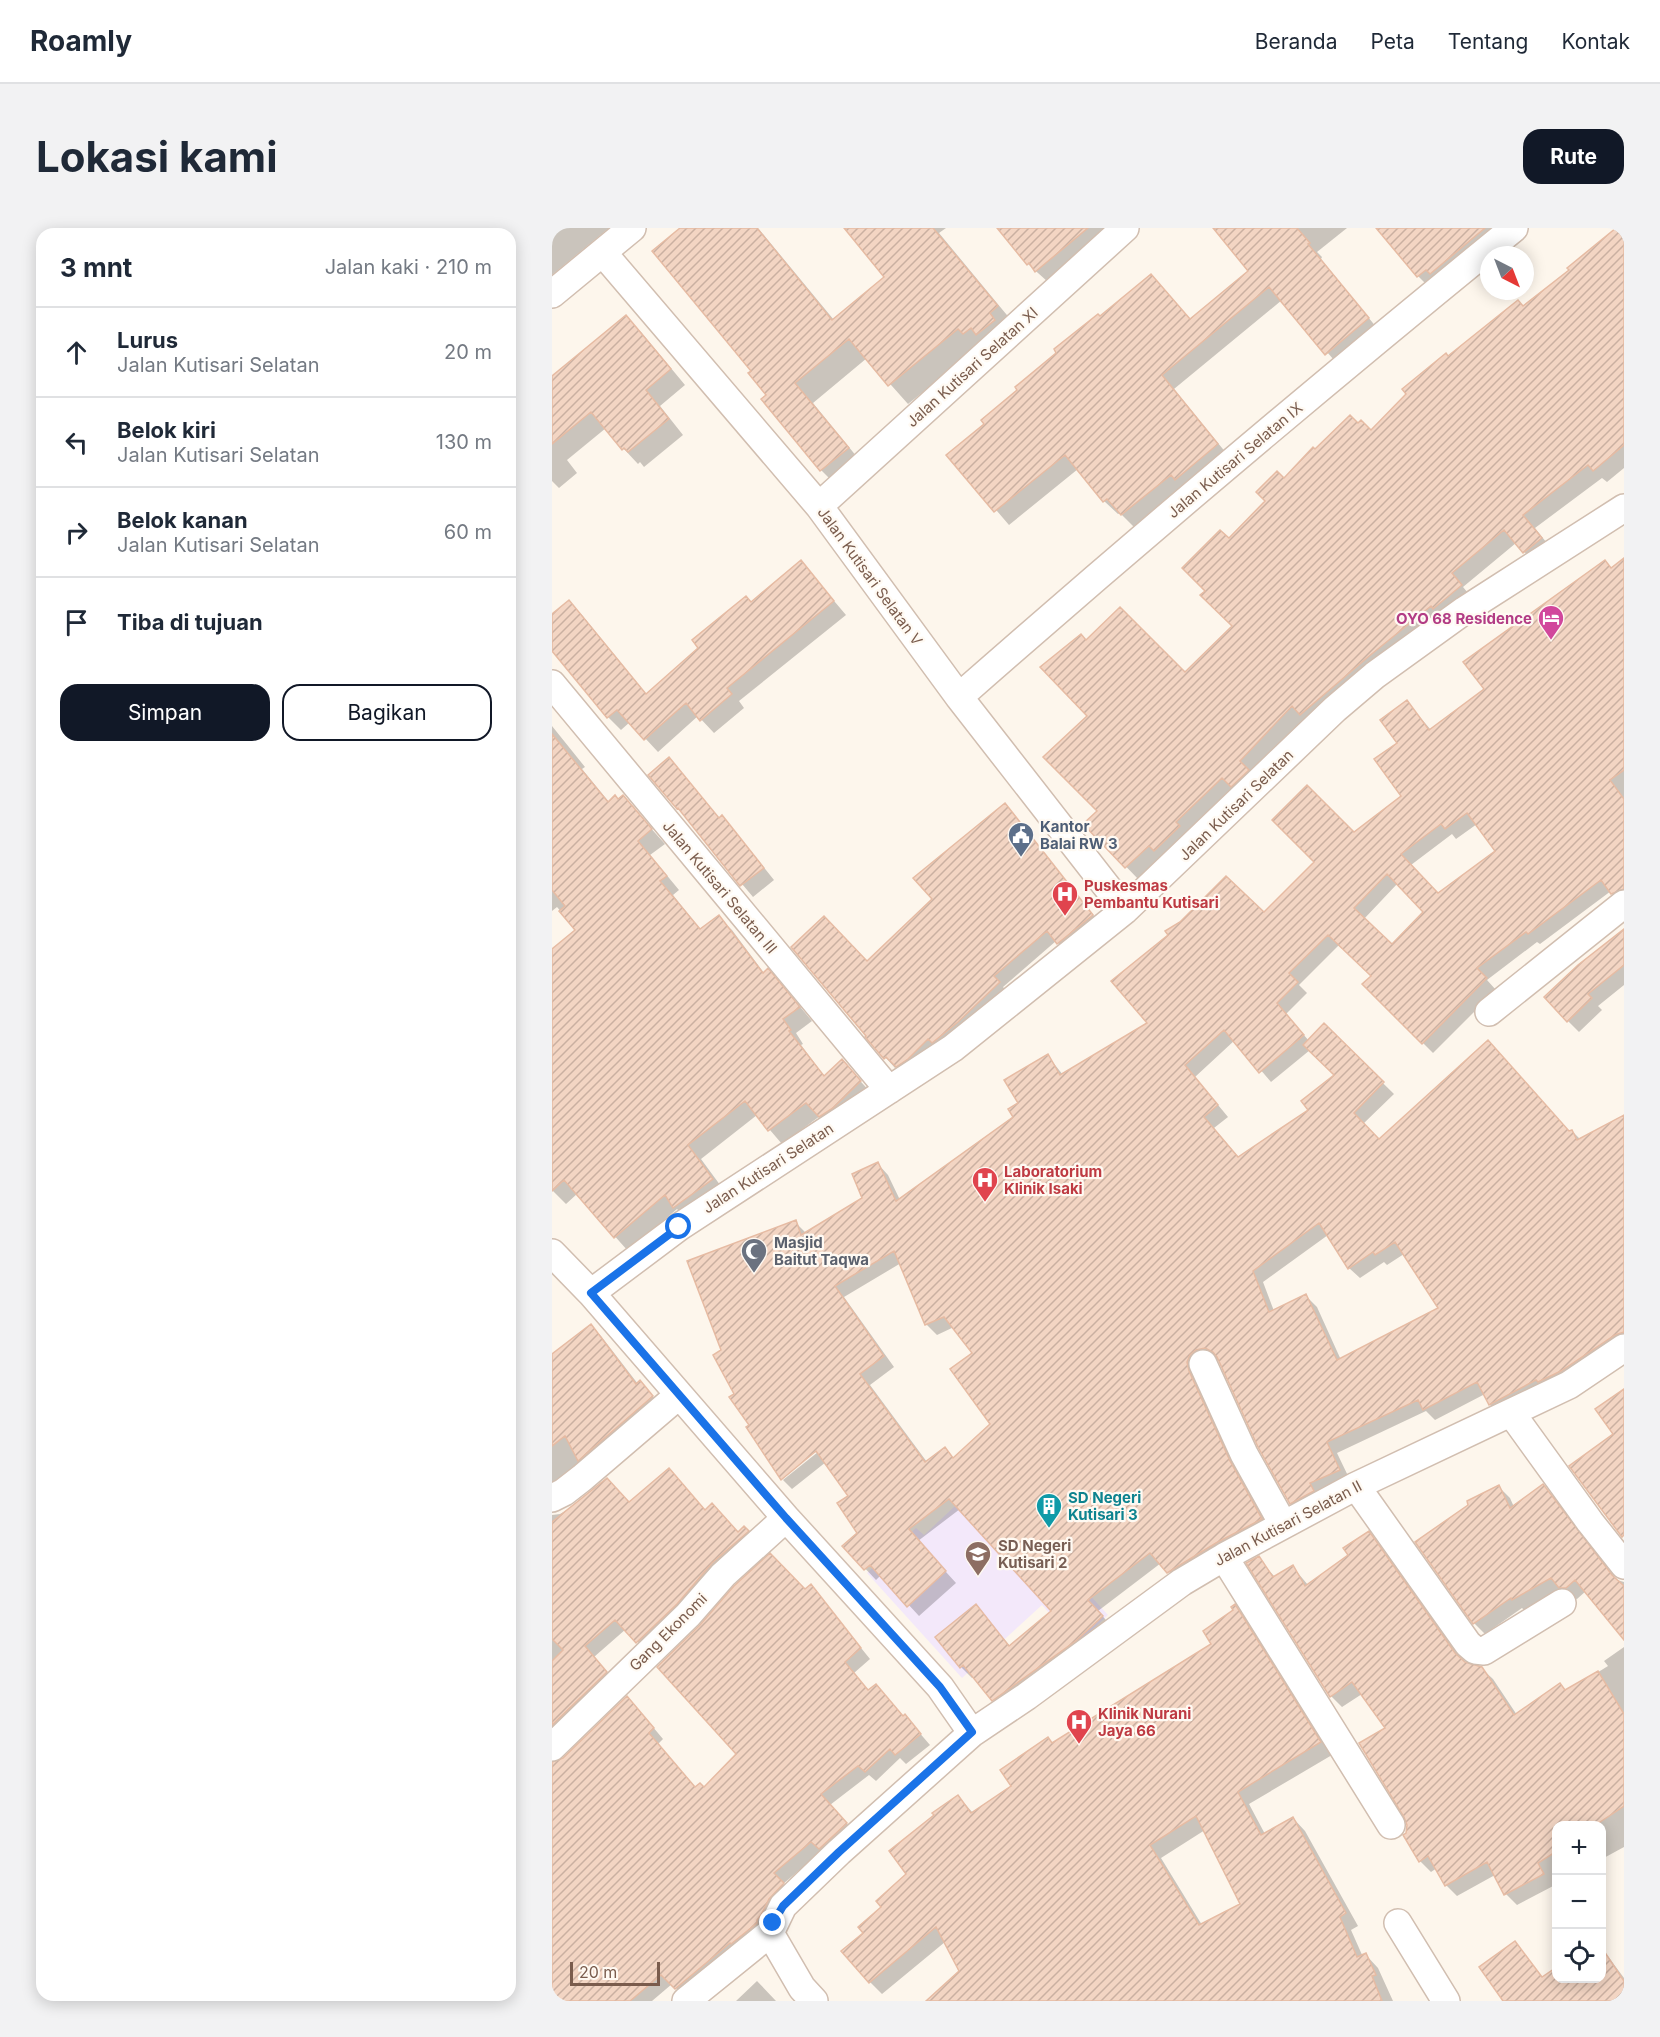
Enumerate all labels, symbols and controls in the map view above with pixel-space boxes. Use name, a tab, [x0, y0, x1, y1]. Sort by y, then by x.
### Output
text: Roamly	[30, 24, 132, 58]
text: Beranda	[1255, 29, 1337, 54]
text: Peta	[1370, 29, 1415, 54]
text: Tentang	[1448, 29, 1528, 54]
text: Kontak	[1561, 29, 1630, 54]
button: Rute	[1523, 129, 1624, 184]
text: Lokasi kami	[36, 131, 278, 182]
north arrow	[1480, 246, 1534, 300]
text: 3 mnt	[60, 252, 132, 283]
text: Jalan kaki · 210 m	[325, 255, 492, 279]
street label: Jalan Kutisari Selatan XI	[902, 303, 1042, 431]
text: Lurus	[117, 327, 178, 353]
icon: ahead	[60, 336, 93, 369]
text: 20 m	[444, 340, 492, 364]
text: Jalan Kutisari Selatan	[117, 353, 320, 377]
street label: Jalan Kutisari Selatan IX	[1164, 398, 1306, 522]
text: Belok kiri	[117, 417, 216, 443]
icon: left	[60, 426, 93, 459]
text: 130 m	[436, 430, 492, 454]
text: Jalan Kutisari Selatan	[117, 443, 320, 467]
street label: Jalan Kutisari Selatan V	[813, 503, 927, 649]
text: Belok kanan	[117, 507, 248, 533]
icon: right	[60, 516, 93, 549]
text: 60 m	[444, 520, 492, 544]
text: Jalan Kutisari Selatan	[117, 533, 320, 557]
hotel icon: OYO 68 Residence	[1536, 603, 1566, 641]
icon: arrive	[60, 606, 93, 639]
text: Tiba di tujuan	[117, 609, 263, 635]
place label: OYO 68 Residence	[1396, 609, 1532, 628]
button: Simpan	[60, 684, 270, 741]
button: Bagikan	[282, 684, 492, 741]
street label: Jalan Kutisari Selatan	[1175, 745, 1297, 865]
street label: Jalan Kutisari Selatan III	[659, 816, 781, 958]
place label: Kantor Balai RW 3	[1040, 817, 1118, 853]
public building icon: Kantor Balai RW 3	[1006, 820, 1036, 858]
place label: Puskesmas Pembantu Kutisari	[1084, 876, 1219, 912]
hospital icon: Puskesmas Pembantu Kutisari	[1050, 879, 1080, 917]
street label: Jalan Kutisari Selatan	[699, 1119, 837, 1217]
place label: Laboratorium Klinik Isaki	[1004, 1162, 1102, 1198]
hospital icon: Laboratorium Klinik Isaki	[970, 1165, 1000, 1203]
route start	[665, 1213, 691, 1239]
place label: Masjid Baitut Taqwa	[774, 1233, 869, 1269]
mosque icon: Masjid Baitut Taqwa	[739, 1236, 769, 1274]
street label: Jalan Kutisari Selatan II	[1211, 1476, 1365, 1570]
place label: SD Negeri Kutisari 3	[1068, 1488, 1141, 1524]
building icon: SD Negeri Kutisari 3	[1034, 1491, 1064, 1529]
place label: SD Negeri Kutisari 2	[998, 1536, 1071, 1572]
school or university icon: SD Negeri Kutisari 2	[963, 1539, 993, 1577]
street label: Gang Ekonomi	[625, 1589, 711, 1675]
place label: Klinik Nurani Jaya 66	[1098, 1704, 1191, 1740]
hospital icon: Klinik Nurani Jaya 66	[1064, 1707, 1094, 1745]
map controls	[1552, 1821, 1606, 1983]
button: +	[1552, 1821, 1606, 1875]
button: −	[1552, 1875, 1606, 1929]
route end	[759, 1909, 785, 1935]
button: locate	[1552, 1929, 1606, 1983]
scale bar	[570, 1959, 660, 1986]
text: 20 m	[579, 1962, 617, 1982]

